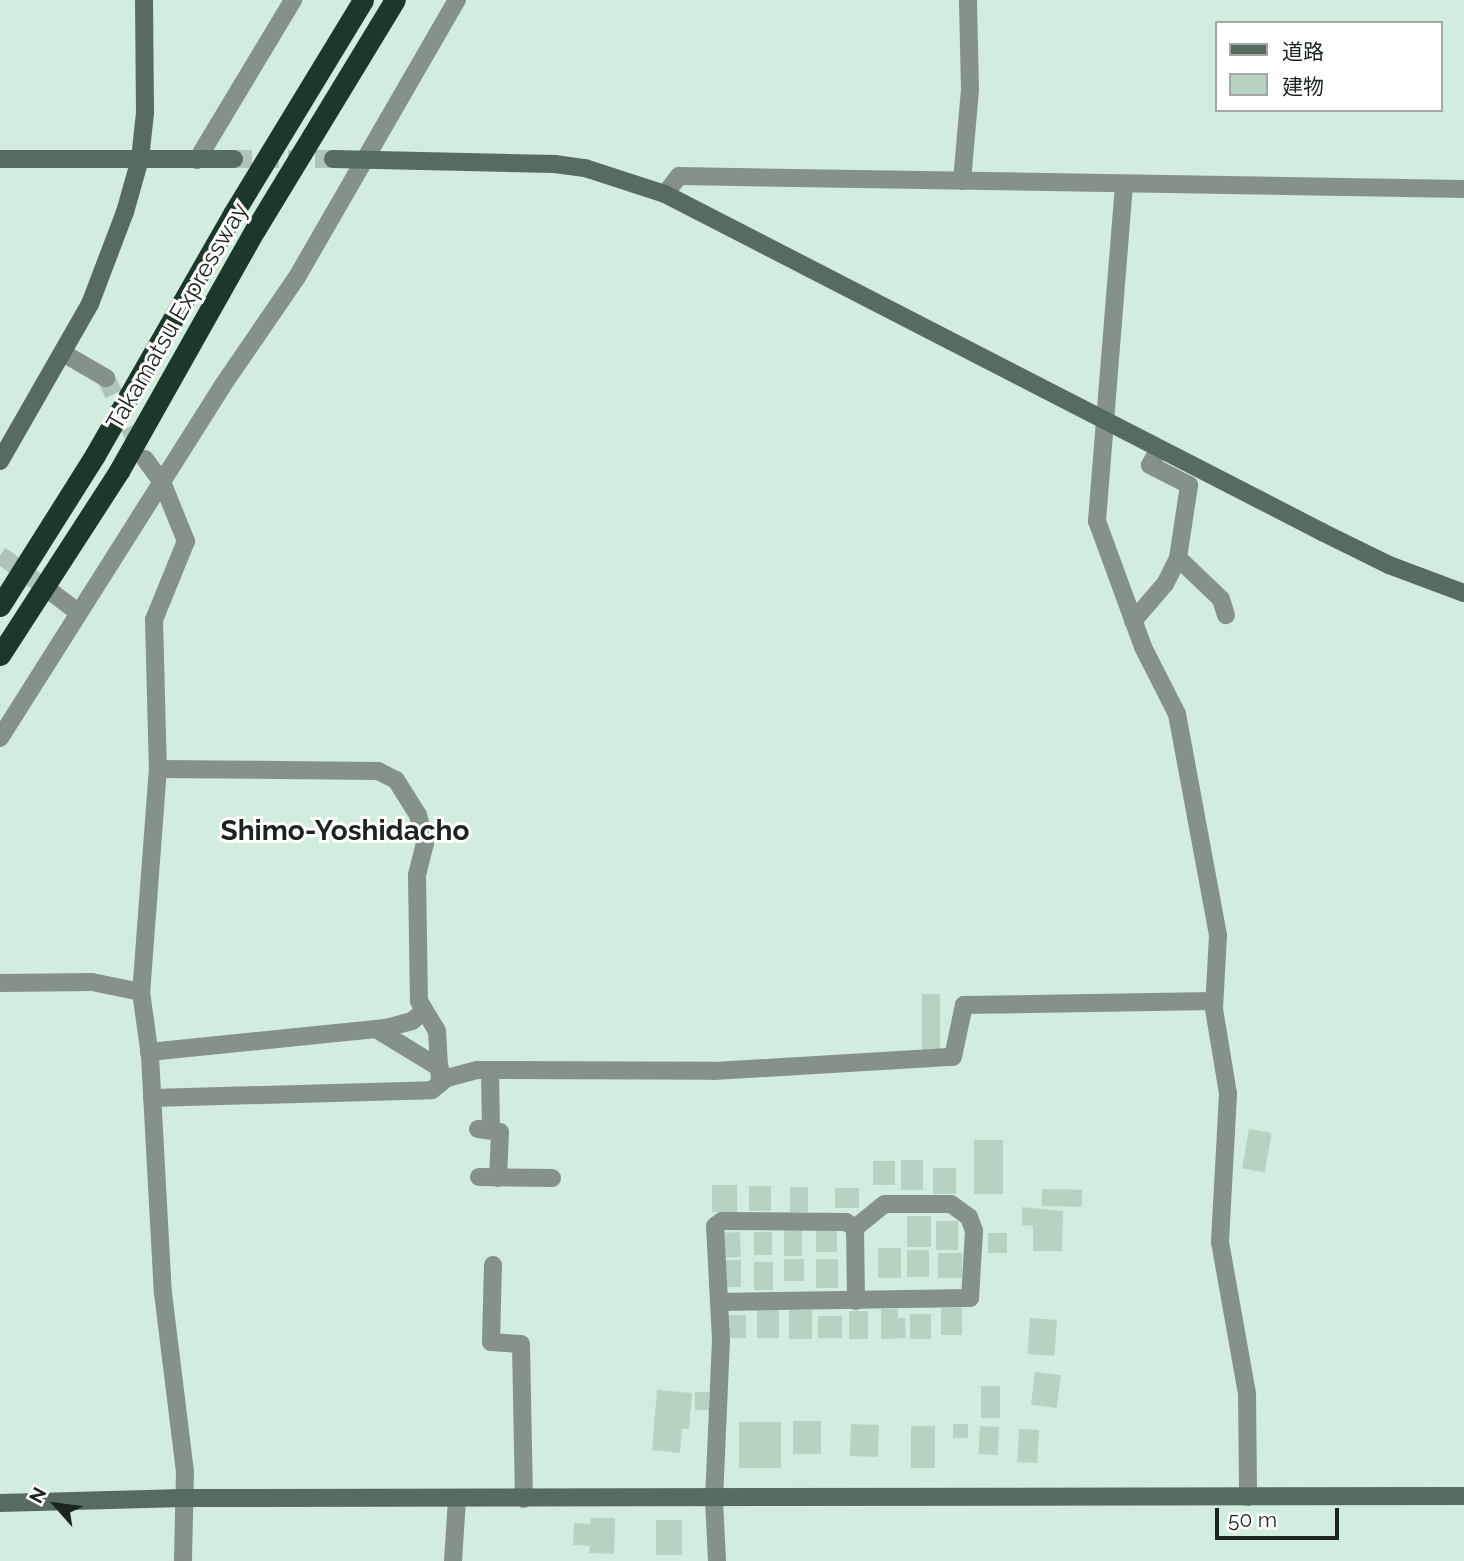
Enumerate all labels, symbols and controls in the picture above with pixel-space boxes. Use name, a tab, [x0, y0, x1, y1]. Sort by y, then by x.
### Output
legend	[1216, 21, 1443, 112]
text: 道路	[1282, 39, 1324, 64]
text: 建物	[1282, 74, 1324, 99]
street label: Takamatsu Expressway	[100, 197, 254, 435]
district label: Shimo-Yoshidacho	[221, 814, 469, 848]
north arrow	[21, 1470, 91, 1540]
text: N	[24, 1484, 51, 1507]
scale bar	[1219, 1494, 1343, 1538]
text: 50 m	[1228, 1507, 1277, 1532]

